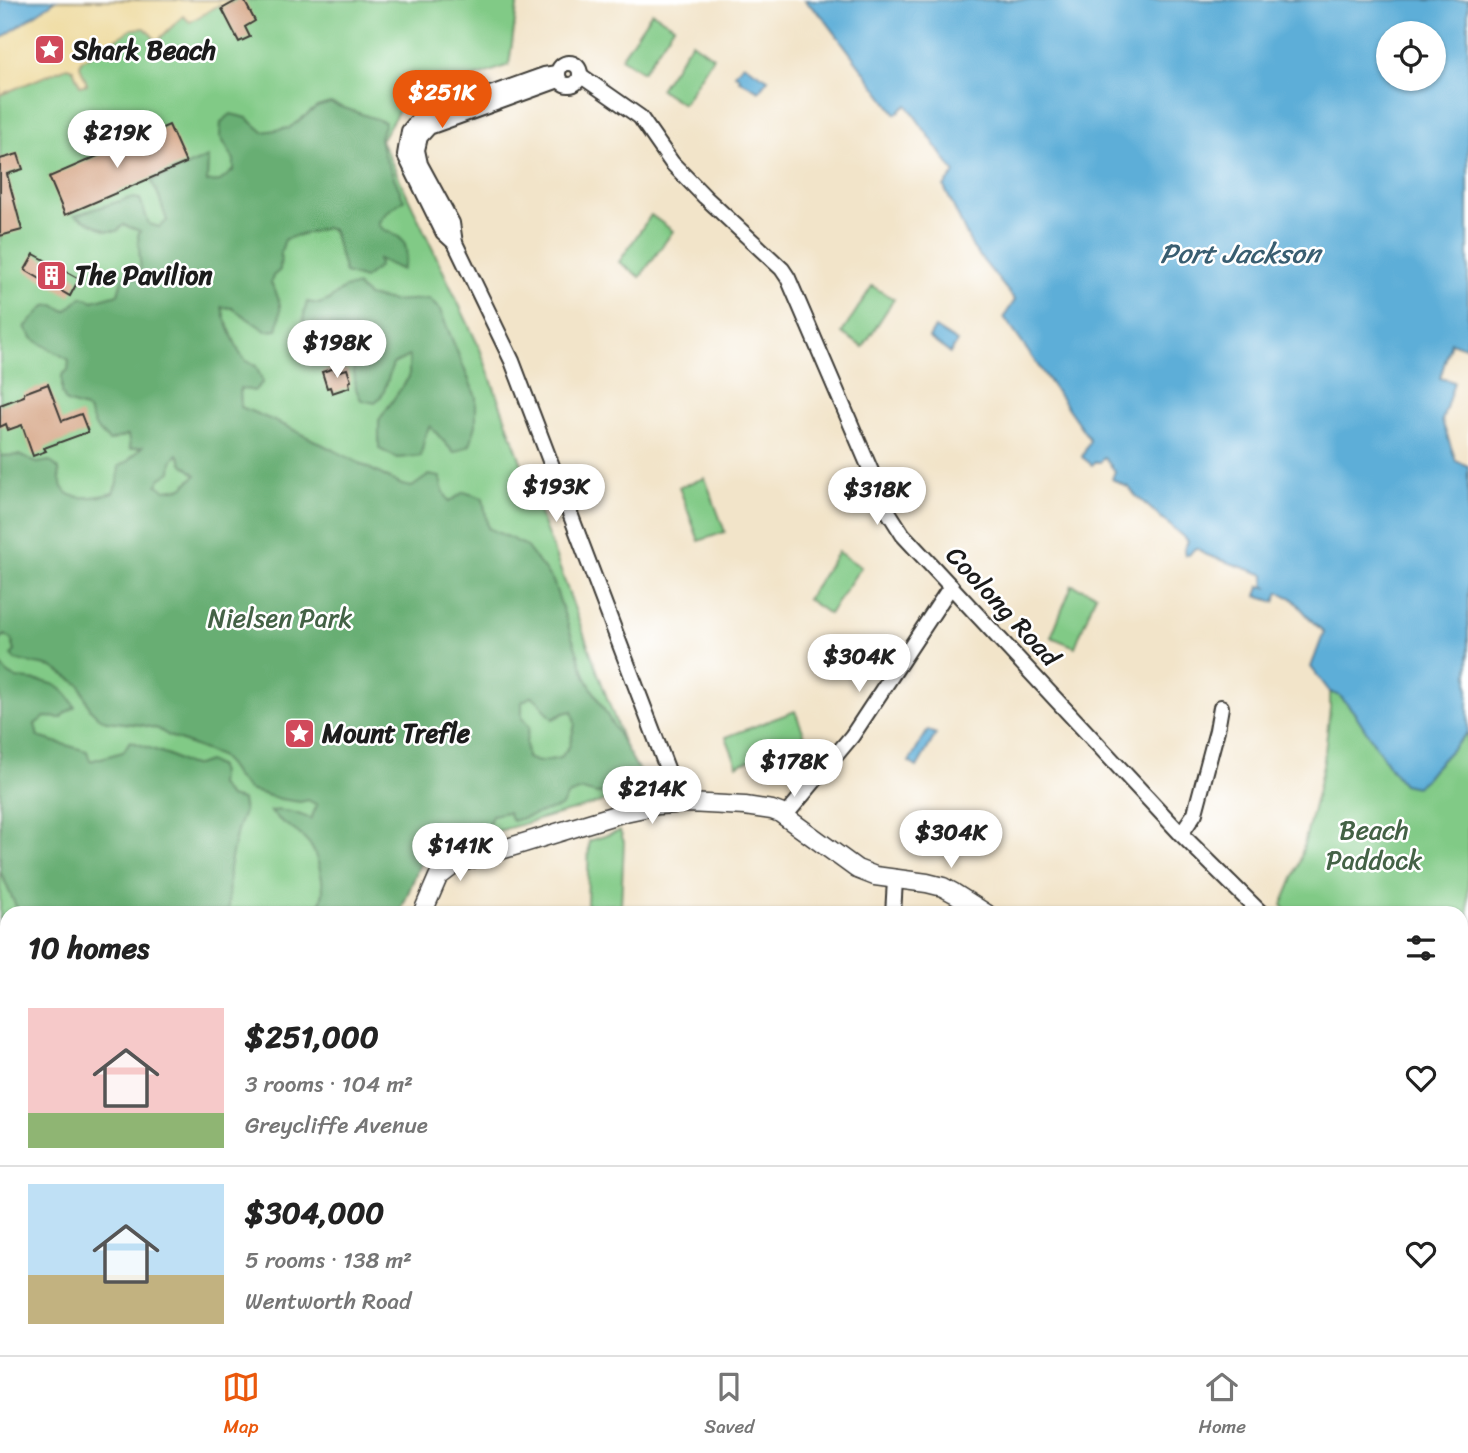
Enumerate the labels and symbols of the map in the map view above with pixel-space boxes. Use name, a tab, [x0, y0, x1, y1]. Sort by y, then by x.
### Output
place label: Shark Beach	[71, 27, 216, 73]
place icon: Shark Beach	[32, 33, 66, 67]
pin: $251K	[393, 71, 491, 130]
pin: $219K	[68, 110, 166, 170]
water label: Port Jackson	[1160, 229, 1323, 278]
place label: The Pavilion	[75, 252, 213, 298]
building icon: The Pavilion	[35, 258, 69, 292]
pin: $198K	[288, 320, 386, 380]
pin: $193K	[507, 464, 605, 524]
pin: $318K	[828, 468, 926, 527]
street label: Coolong Road	[934, 535, 1073, 679]
park label: Nielsen Park	[208, 595, 353, 641]
pin: $304K	[810, 634, 908, 694]
place label: Mount Trefle	[321, 710, 471, 756]
place icon: Mount Trefle	[282, 716, 316, 750]
pin: $178K	[745, 740, 843, 799]
pin: $214K	[603, 766, 701, 826]
park label: Beach Paddock	[1326, 807, 1422, 883]
pin: $304K	[902, 810, 1000, 870]
pin: $141K	[411, 824, 509, 883]

